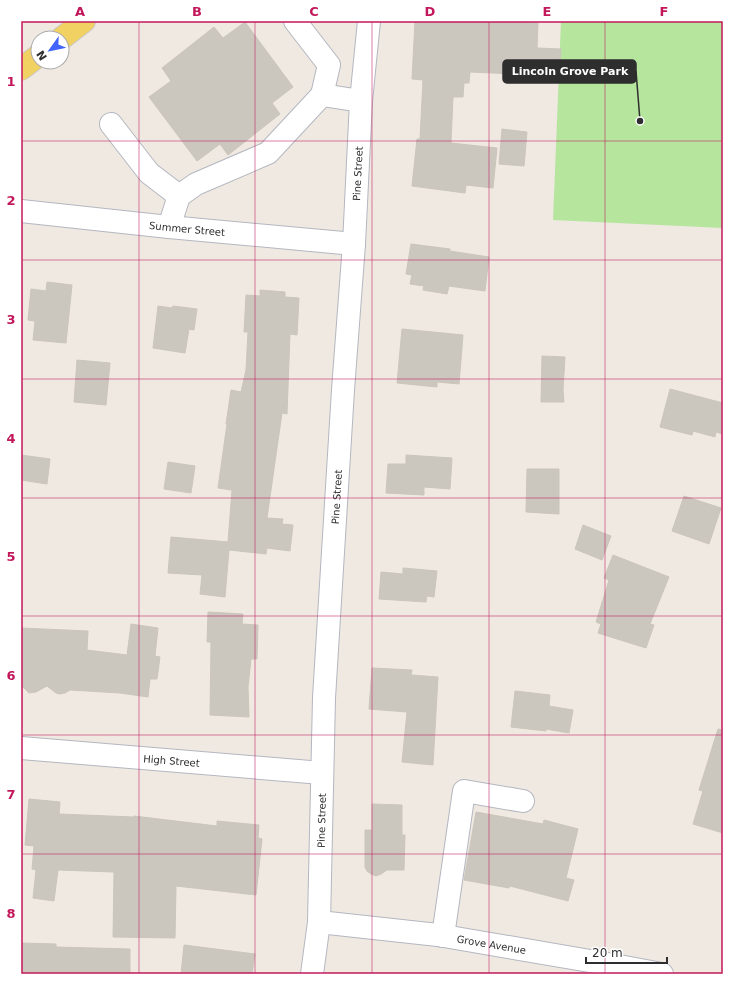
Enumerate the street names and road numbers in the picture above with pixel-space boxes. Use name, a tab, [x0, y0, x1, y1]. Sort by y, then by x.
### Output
street label: Pine Street	[351, 146, 365, 201]
street label: Summer Street	[149, 220, 225, 238]
street label: Pine Street	[330, 469, 344, 525]
street label: High Street	[143, 753, 200, 769]
street label: Pine Street	[316, 793, 328, 848]
street label: Grove Avenue	[456, 933, 527, 956]

